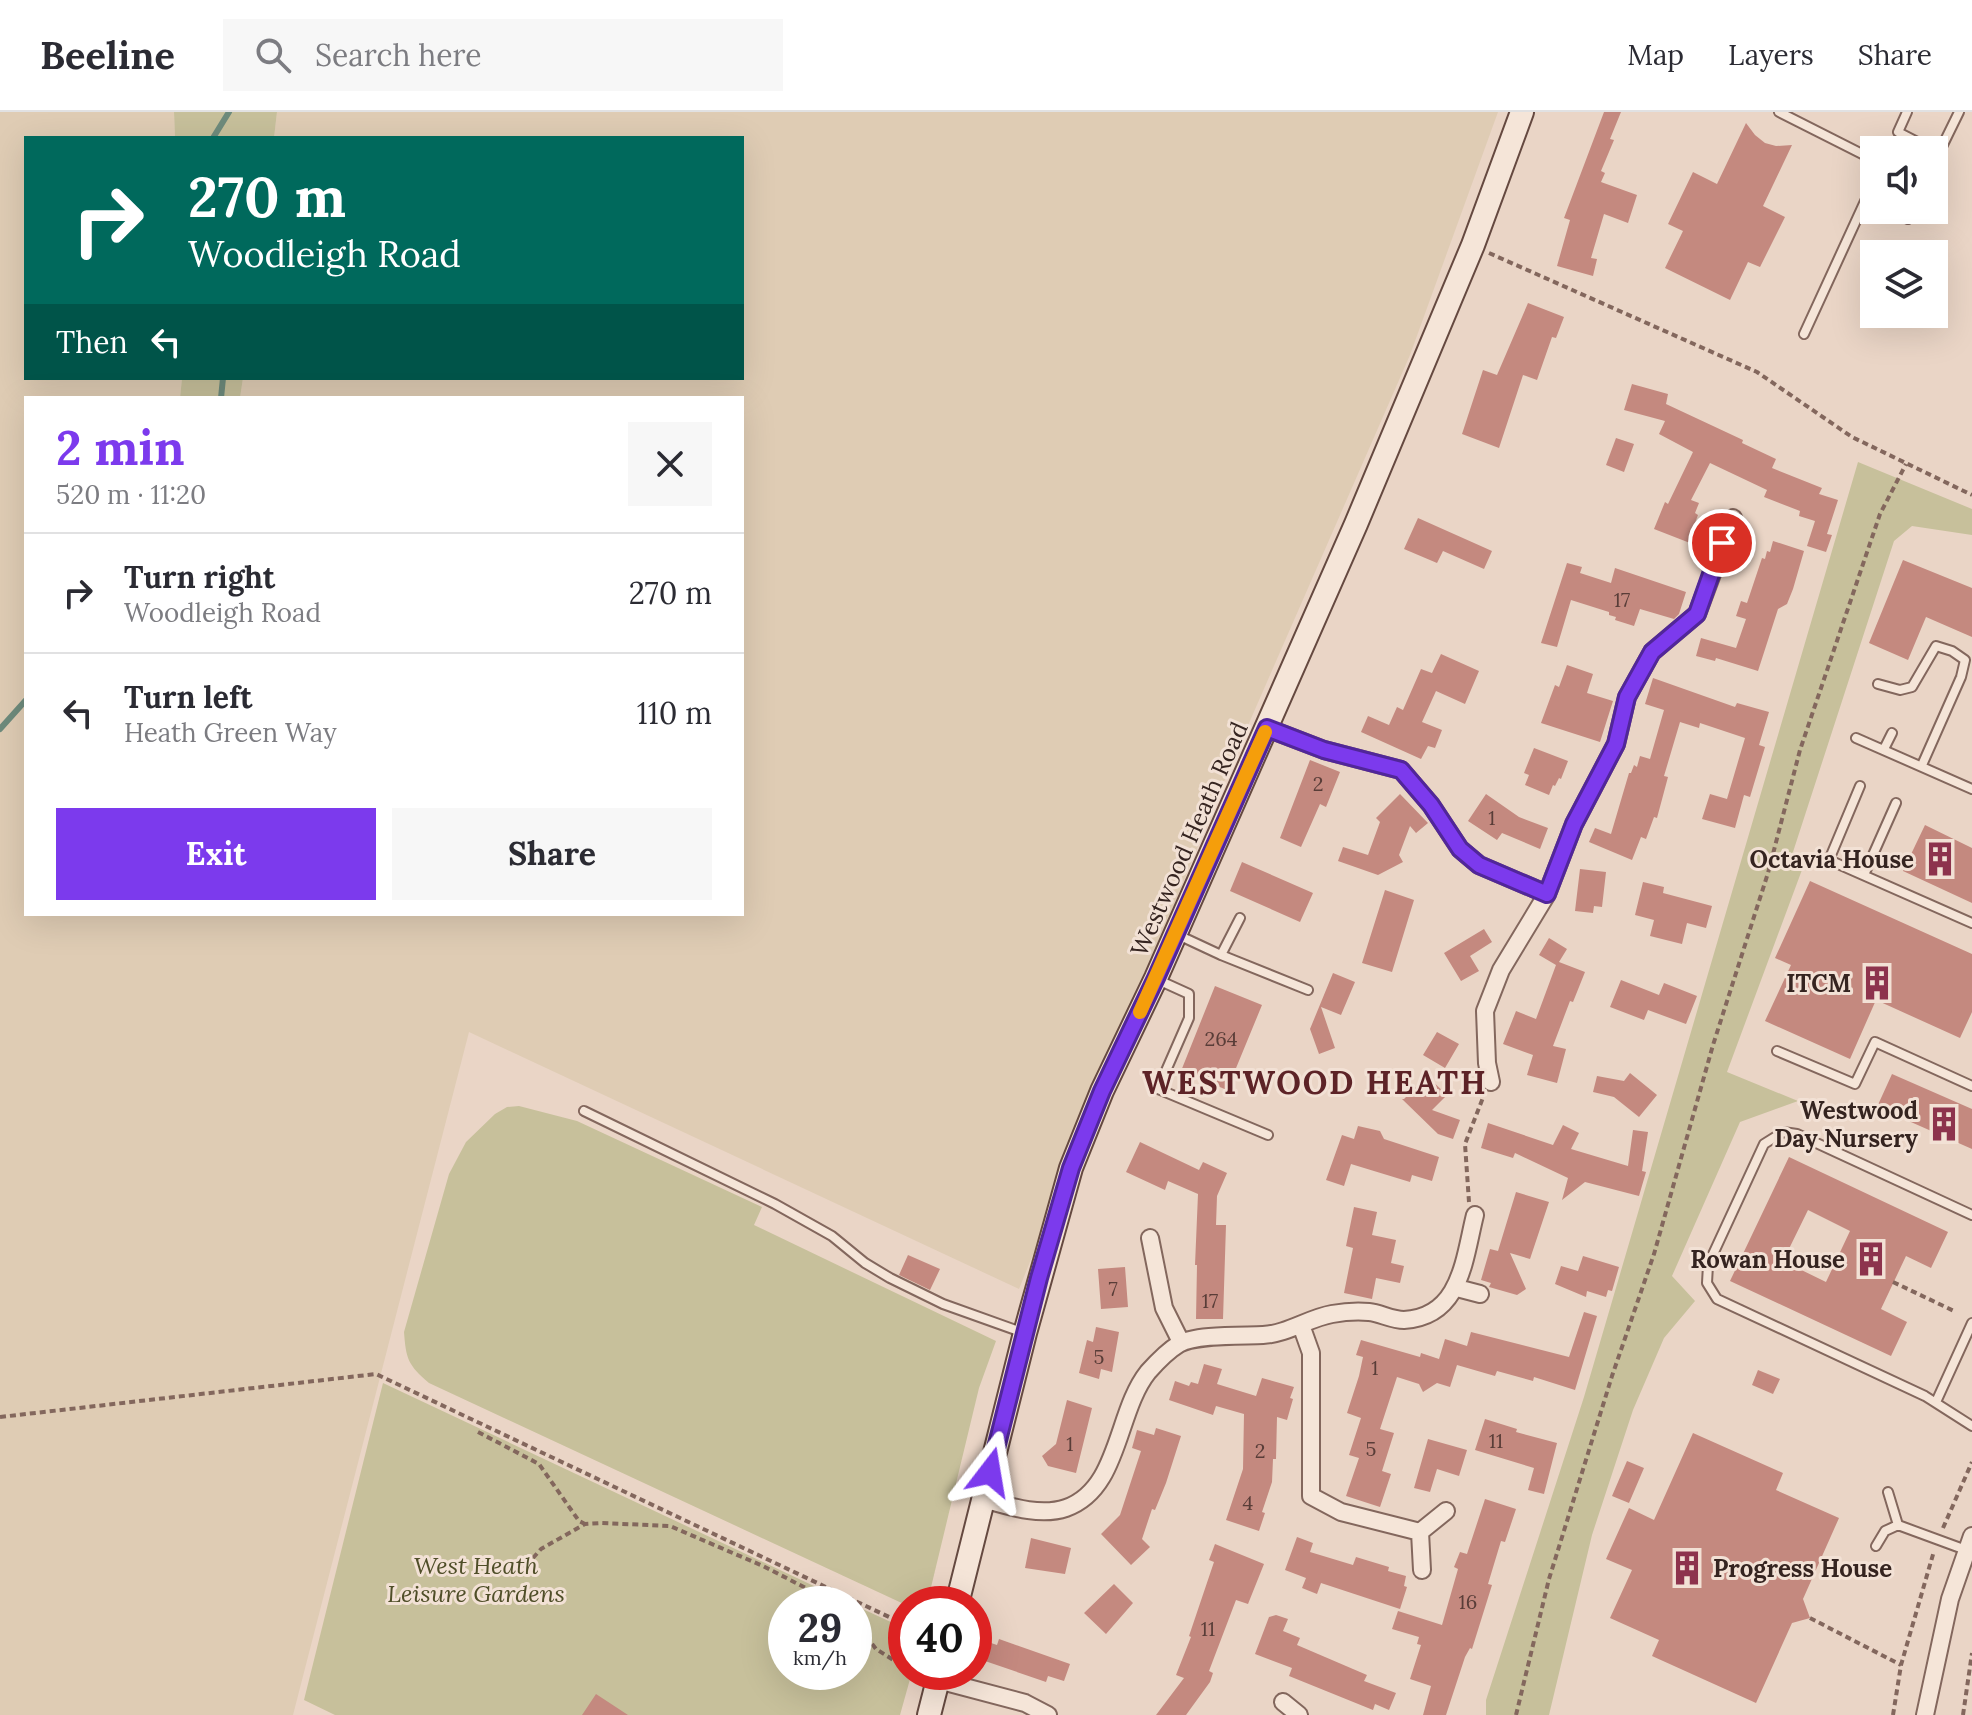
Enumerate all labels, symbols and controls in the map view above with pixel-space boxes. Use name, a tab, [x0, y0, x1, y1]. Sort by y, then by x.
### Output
search box	[223, 19, 783, 91]
text: Beeline	[40, 31, 175, 79]
icon: search	[251, 33, 295, 77]
text: Search here	[315, 36, 482, 74]
text: Map	[1627, 37, 1684, 73]
text: Layers	[1728, 37, 1814, 73]
text: Share	[1858, 37, 1932, 73]
map controls	[1860, 136, 1948, 328]
button: sound	[1860, 136, 1948, 224]
text: 270 m	[188, 161, 346, 232]
icon: right	[56, 168, 160, 272]
text: Woodleigh Road	[188, 231, 461, 277]
button: layers	[1860, 240, 1948, 328]
icon: left	[144, 320, 188, 364]
text: Then	[56, 323, 128, 361]
text: 2 min	[56, 417, 185, 478]
button: close	[628, 422, 712, 506]
text: 520 m · 11:20	[56, 478, 206, 511]
pin	[1688, 509, 1756, 577]
icon: arrive	[1700, 521, 1744, 565]
text: Turn right	[124, 558, 275, 596]
icon: right	[56, 571, 100, 615]
text: 270 m	[629, 574, 712, 612]
house number: 17	[1614, 587, 1630, 612]
text: Woodleigh Road	[124, 596, 321, 629]
text: Turn left	[124, 678, 252, 716]
icon: left	[56, 691, 100, 735]
text: 110 m	[637, 694, 712, 732]
text: Heath Green Way	[124, 716, 337, 749]
street label: Westwood Heath Road	[1123, 717, 1255, 961]
house number: 2	[1313, 771, 1323, 796]
house number: 1	[1488, 805, 1496, 830]
button: Exit	[56, 808, 376, 900]
button: Share	[392, 808, 712, 900]
building icon: Octavia House	[1921, 840, 1959, 878]
place label: Octavia House	[1750, 844, 1914, 875]
building icon: ITCM	[1858, 964, 1896, 1002]
place label: ITCM	[1786, 968, 1851, 999]
house number: 264	[1204, 1026, 1238, 1051]
district label: WESTWOOD HEATH	[1142, 1062, 1488, 1103]
place label: Westwood Day Nursery	[1774, 1095, 1919, 1154]
building icon: Westwood Day Nursery	[1925, 1105, 1963, 1143]
building icon: Rowan House	[1852, 1240, 1890, 1278]
place label: Rowan House	[1690, 1244, 1845, 1275]
house number: 7	[1108, 1276, 1118, 1301]
house number: 17	[1202, 1288, 1218, 1313]
house number: 5	[1094, 1344, 1104, 1369]
house number: 1	[1371, 1355, 1379, 1380]
house number: 11	[1489, 1428, 1503, 1453]
position arrow	[948, 1430, 1032, 1514]
house number: 1	[1066, 1431, 1074, 1456]
house number: 5	[1366, 1436, 1376, 1461]
house number: 2	[1255, 1438, 1265, 1463]
house number: 4	[1243, 1490, 1254, 1515]
building icon: Progress House	[1668, 1549, 1706, 1587]
park label: West Heath Leisure Gardens	[387, 1550, 565, 1609]
place label: Progress House	[1713, 1553, 1892, 1584]
speed limit sign: 40	[888, 1586, 992, 1690]
house number: 16	[1459, 1589, 1477, 1614]
text: 29	[798, 1602, 842, 1653]
house number: 11	[1201, 1616, 1215, 1641]
text: km/h	[793, 1645, 847, 1670]

